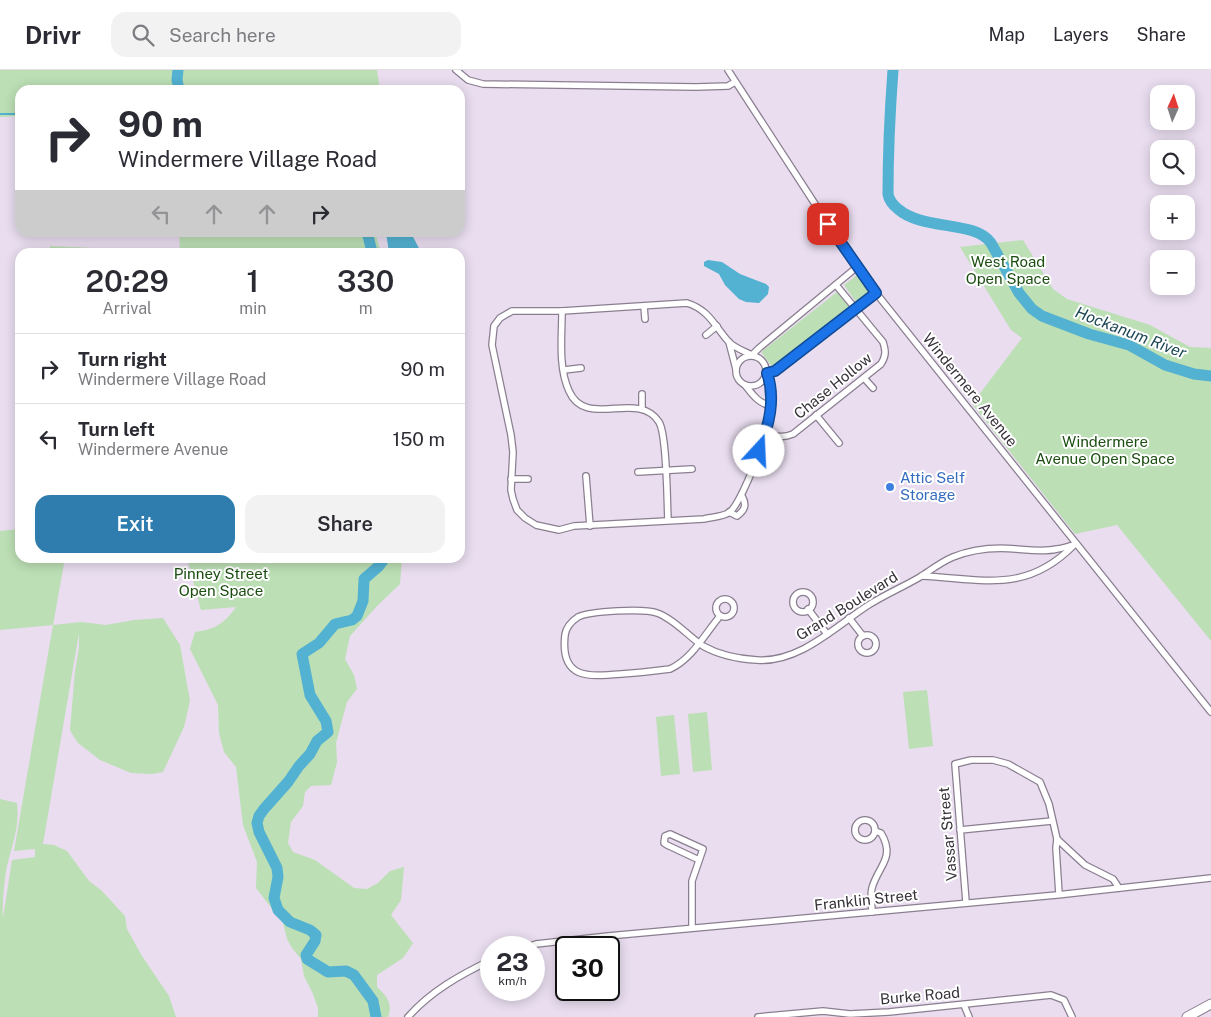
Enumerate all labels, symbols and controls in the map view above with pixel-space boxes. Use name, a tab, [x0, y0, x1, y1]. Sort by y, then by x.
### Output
search box	[111, 12, 461, 57]
text: Drivr	[25, 21, 81, 49]
icon: search	[129, 21, 157, 49]
text: Search here	[169, 24, 276, 46]
text: Map	[989, 24, 1025, 45]
text: Layers	[1053, 24, 1109, 45]
text: Share	[1137, 24, 1186, 45]
north arrow	[1150, 85, 1195, 130]
map controls	[1150, 85, 1195, 295]
text: 90 m	[118, 104, 203, 145]
icon: right	[35, 105, 100, 170]
button: search	[1150, 140, 1195, 185]
text: Windermere Village Road	[118, 146, 377, 172]
button: +	[1150, 195, 1195, 240]
icon: left	[147, 200, 175, 228]
icon: ahead	[200, 200, 228, 228]
icon: ahead	[253, 200, 281, 228]
icon: right	[306, 200, 334, 228]
pin	[807, 203, 849, 245]
icon: arrive	[814, 210, 842, 238]
button: −	[1150, 250, 1195, 295]
park label: West Road Open Space	[966, 253, 1050, 287]
text: 20:29	[86, 263, 169, 299]
text: 1	[247, 263, 259, 299]
text: 330	[337, 263, 395, 299]
text: Arrival	[102, 299, 152, 318]
text: min	[239, 299, 266, 318]
text: m	[359, 299, 373, 318]
water label: Hockanum River	[1073, 303, 1190, 363]
street label: Windermere Avenue	[919, 330, 1021, 450]
text: Turn right	[78, 348, 167, 370]
street label: Chase Hollow	[790, 349, 875, 422]
icon: right	[35, 355, 63, 383]
text: 90 m	[401, 358, 445, 380]
text: Windermere Village Road	[78, 370, 266, 389]
text: Turn left	[78, 418, 155, 440]
position arrow	[732, 424, 784, 476]
icon: left	[35, 425, 63, 453]
text: 150 m	[392, 428, 445, 450]
park label: Windermere Avenue Open Space	[1035, 433, 1175, 467]
text: Windermere Avenue	[78, 440, 228, 459]
place label: Attic Self Storage	[900, 469, 965, 503]
marker: Attic Self Storage	[884, 481, 896, 493]
button: Exit	[35, 495, 235, 553]
button: Share	[245, 495, 445, 553]
park label: Pinney Street Open Space	[174, 565, 268, 599]
street label: Grand Boulevard	[793, 568, 901, 644]
street label: Vassar Street	[935, 786, 960, 882]
street label: Franklin Street	[813, 886, 919, 913]
speed limit sign: 30	[555, 936, 620, 1001]
text: 23	[496, 947, 529, 977]
text: km/h	[498, 974, 527, 988]
street label: Burke Road	[879, 984, 961, 1007]

